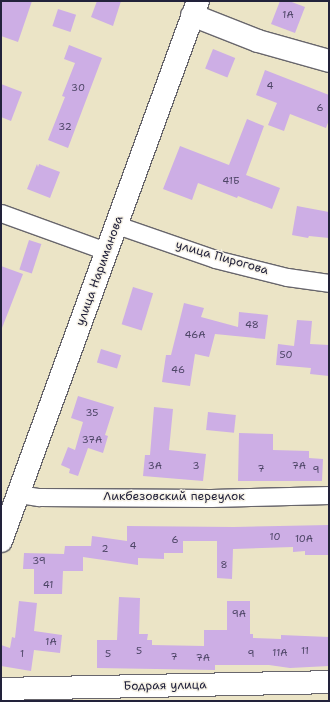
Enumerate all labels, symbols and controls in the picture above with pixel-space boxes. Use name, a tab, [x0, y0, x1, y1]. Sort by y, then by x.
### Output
house number: 1А	[282, 9, 294, 21]
house number: 4	[267, 80, 273, 92]
house number: 30	[71, 82, 85, 94]
house number: 6	[317, 102, 323, 114]
house number: 32	[58, 121, 72, 133]
house number: 41Б	[222, 175, 240, 187]
street label: улица Нариманова	[73, 214, 127, 328]
street label: улица Пирогова	[174, 238, 270, 278]
house number: 48	[245, 319, 259, 331]
house number: 46А	[184, 329, 206, 341]
house number: 50	[279, 349, 293, 361]
house number: 46	[171, 364, 185, 376]
house number: 35	[86, 407, 98, 419]
house number: 37А	[82, 434, 102, 446]
house number: 3А	[148, 460, 162, 472]
house number: 3	[193, 460, 199, 472]
house number: 7А	[292, 460, 306, 472]
house number: 7	[258, 463, 264, 475]
house number: 9	[313, 464, 319, 476]
street label: Ликбезовский переулок	[103, 490, 245, 504]
house number: 10	[270, 531, 280, 543]
house number: 10А	[295, 533, 313, 545]
house number: 6	[172, 534, 178, 546]
house number: 4	[130, 540, 136, 552]
house number: 2	[102, 543, 108, 555]
house number: 39	[32, 555, 46, 567]
house number: 8	[221, 559, 227, 571]
house number: 41	[43, 579, 53, 591]
house number: 9А	[232, 608, 246, 620]
house number: 1А	[45, 636, 57, 648]
house number: 5	[136, 645, 142, 657]
house number: 11	[301, 645, 309, 657]
house number: 11А	[272, 647, 288, 659]
house number: 1	[20, 648, 24, 660]
house number: 5	[105, 648, 111, 660]
house number: 9	[248, 648, 254, 660]
house number: 7	[171, 651, 177, 663]
house number: 7А	[196, 652, 210, 664]
street label: Бодрая улица	[123, 678, 207, 694]

